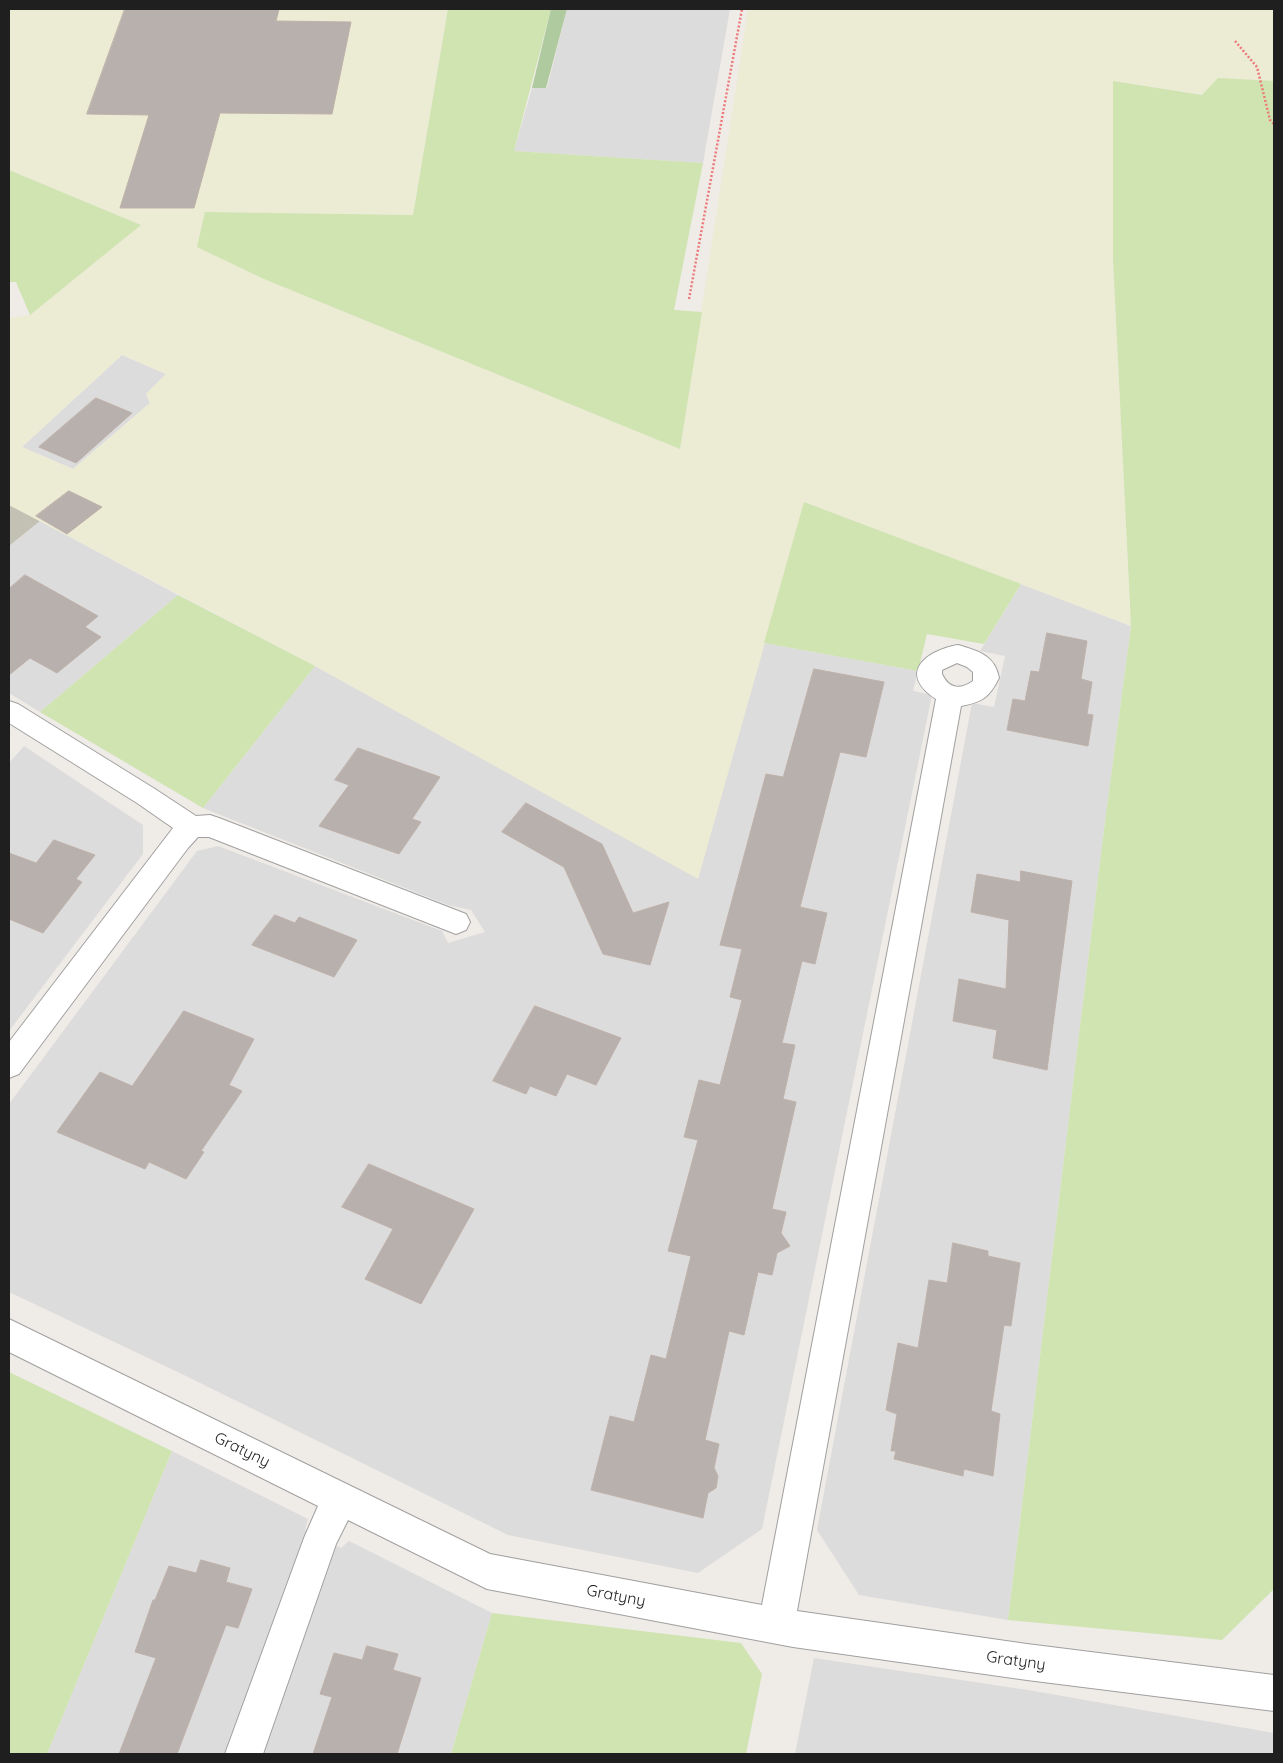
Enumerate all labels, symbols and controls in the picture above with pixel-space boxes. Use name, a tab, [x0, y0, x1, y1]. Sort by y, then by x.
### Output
street label: Gratyny	[211, 1428, 273, 1472]
street label: Gratyny	[585, 1581, 647, 1611]
street label: Gratyny	[985, 1647, 1047, 1675]

